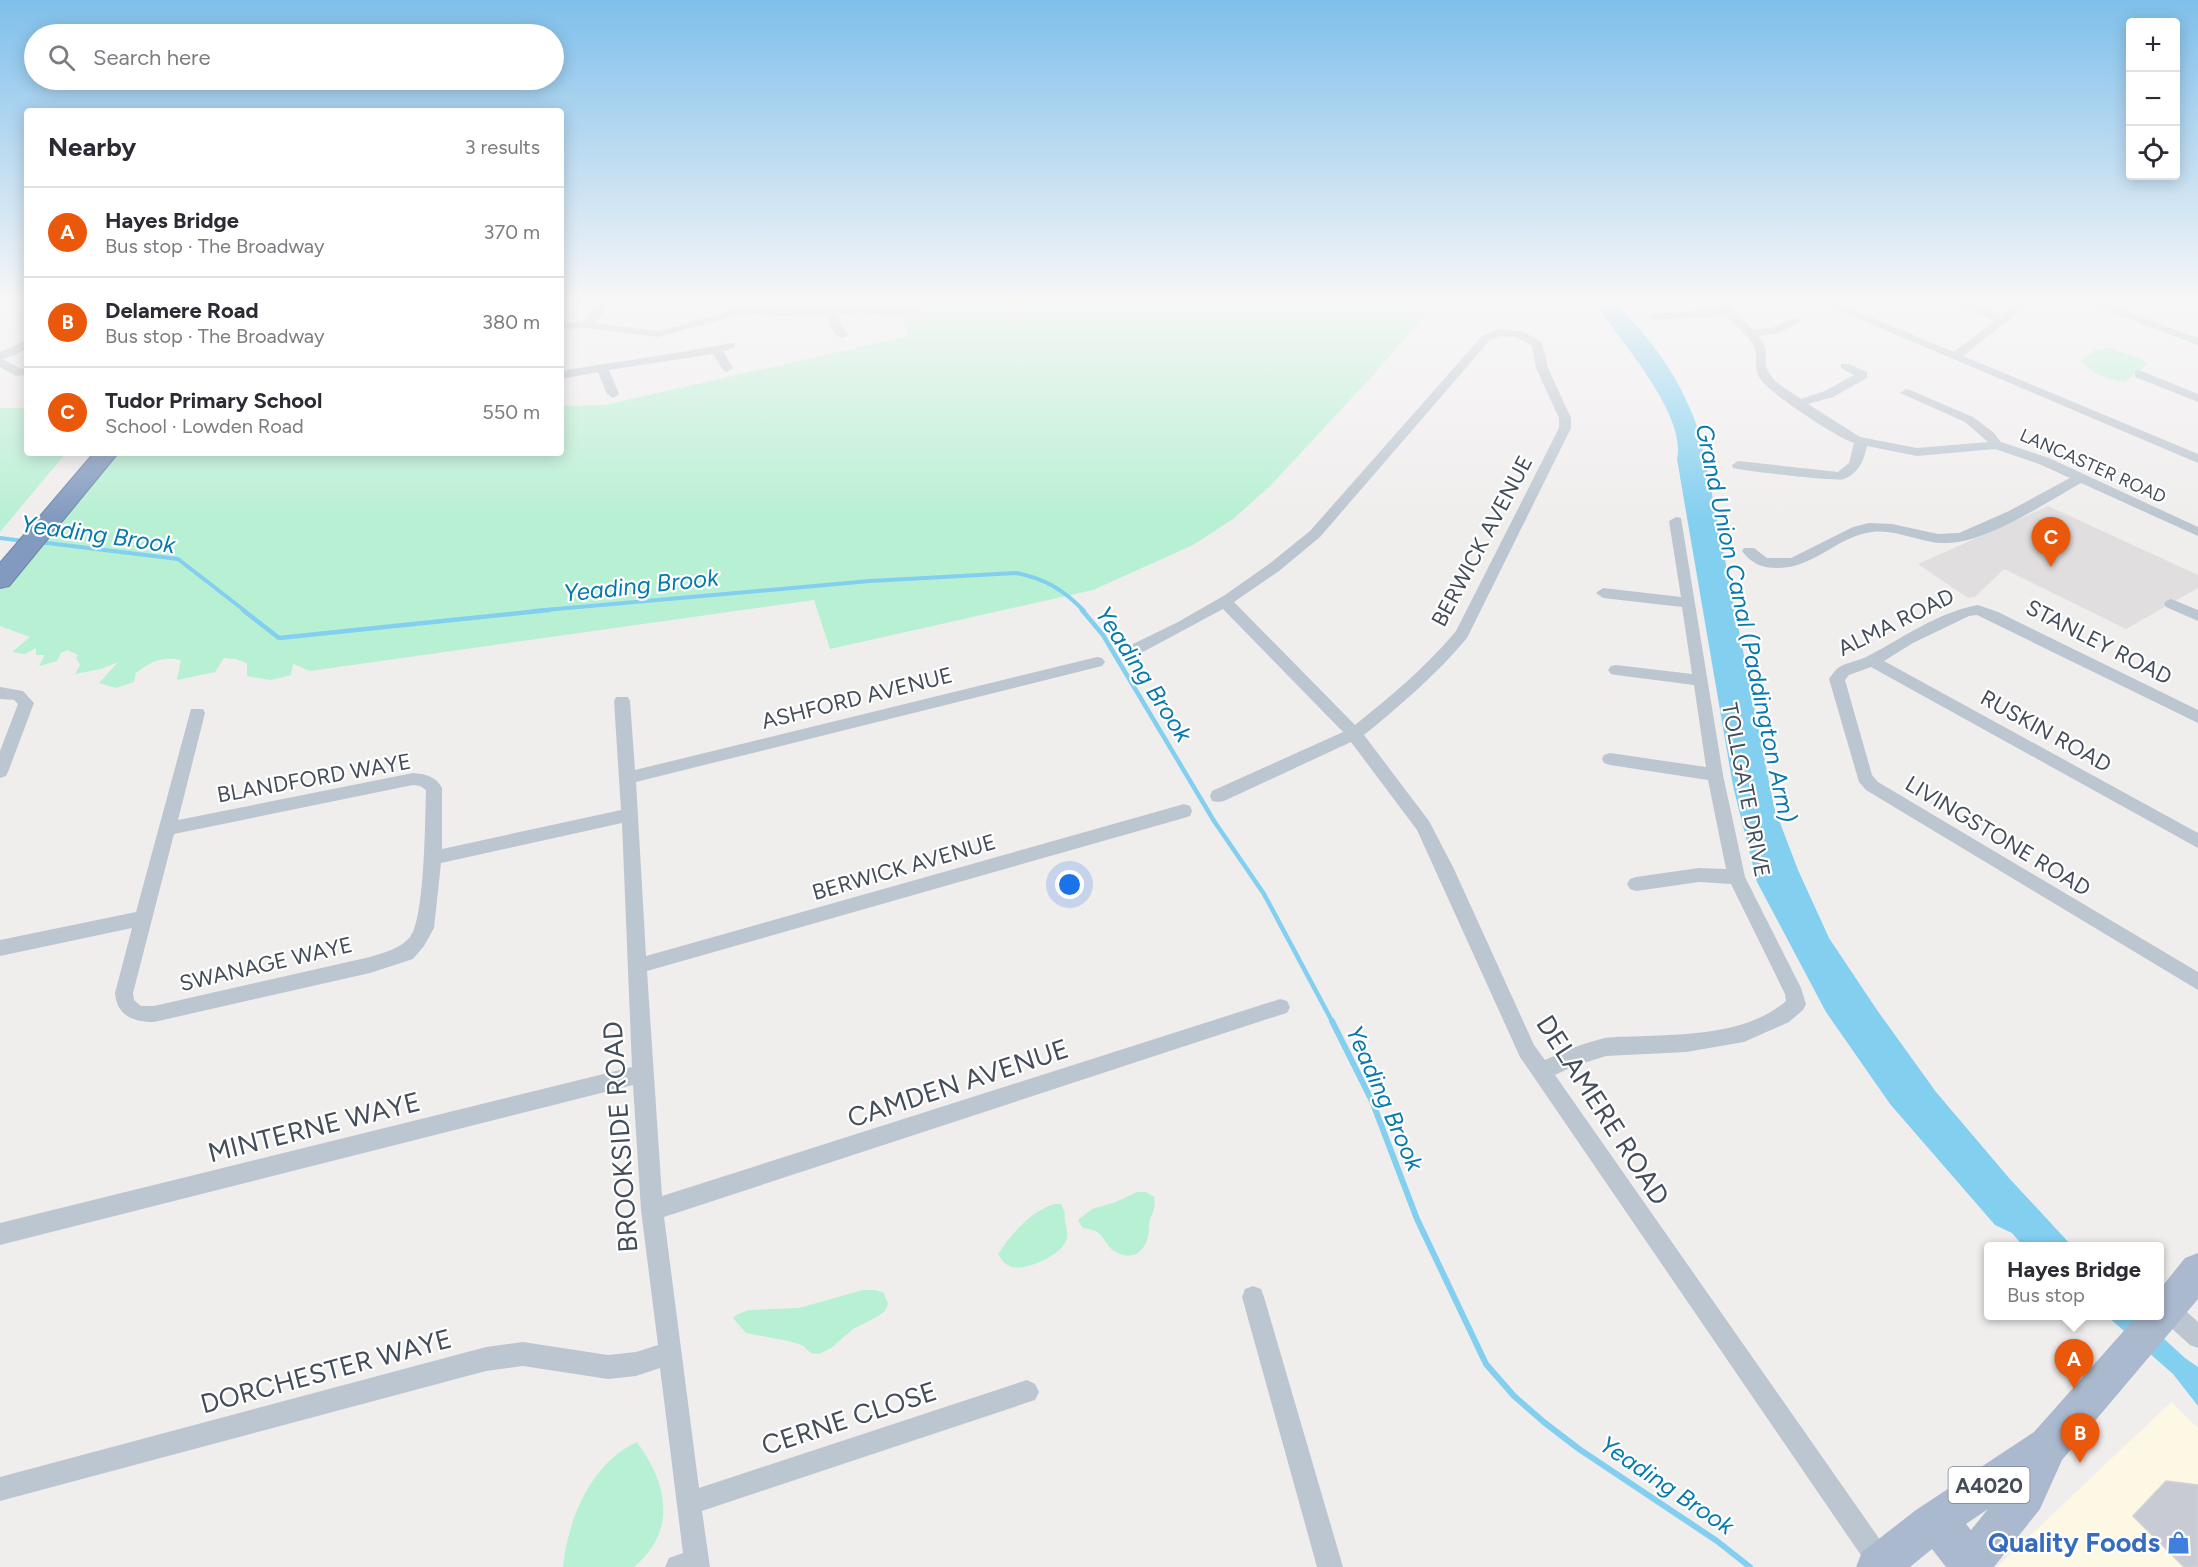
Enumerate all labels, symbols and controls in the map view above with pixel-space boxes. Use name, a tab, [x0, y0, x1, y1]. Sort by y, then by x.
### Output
map controls	[2126, 18, 2180, 180]
button: +	[2126, 18, 2180, 72]
search box	[24, 24, 564, 90]
icon: search	[45, 41, 78, 74]
text: Search here	[93, 44, 211, 71]
button: −	[2126, 72, 2180, 126]
button: locate	[2126, 126, 2180, 180]
text: Nearby	[48, 131, 136, 163]
text: 3 results	[465, 135, 540, 159]
text: Hayes Bridge	[105, 207, 239, 234]
text: A	[60, 220, 75, 244]
text: 370 m	[484, 220, 540, 244]
text: Bus stop · The Broadway	[105, 234, 324, 258]
text: Delamere Road	[105, 297, 259, 324]
text: B	[61, 310, 74, 334]
text: 380 m	[482, 310, 540, 334]
text: Bus stop · The Broadway	[105, 324, 324, 348]
text: Tudor Primary School	[105, 387, 322, 414]
text: C	[60, 400, 75, 424]
text: 550 m	[482, 400, 540, 424]
text: School · Lowden Road	[105, 414, 304, 438]
water label: Grand Union Canal (Paddington Arm)	[1690, 421, 1802, 825]
street label: LANCASTER ROAD	[2016, 424, 2170, 508]
street label: BERWICK AVENUE	[1426, 451, 1538, 631]
water label: Yeading Brook	[19, 509, 178, 559]
pin: C	[2032, 518, 2070, 567]
water label: Yeading Brook	[562, 562, 721, 608]
street label: ALMA ROAD	[1833, 582, 1959, 662]
street label: STANLEY ROAD	[2022, 594, 2176, 690]
water label: Yeading Brook	[1089, 601, 1199, 748]
street label: ASHFORD AVENUE	[759, 661, 955, 735]
street label: RUSKIN ROAD	[1976, 684, 2116, 778]
street label: TOLLGATE DRIVE	[1716, 701, 1776, 879]
street label: BLANDFORD WAYE	[215, 748, 413, 808]
street label: LIVINGSTONE ROAD	[1900, 770, 2096, 902]
street label: BERWICK AVENUE	[809, 828, 999, 906]
your location	[1055, 870, 1084, 899]
street label: SWANAGE WAYE	[177, 931, 355, 997]
street label: DELAMERE ROAD	[1529, 1009, 1677, 1211]
street label: BROOKSIDE ROAD	[595, 1020, 645, 1254]
water label: Yeading Brook	[1340, 1021, 1430, 1176]
street label: CAMDEN AVENUE	[843, 1032, 1073, 1134]
street label: MINTERNE WAYE	[204, 1085, 424, 1169]
popup	[1984, 1242, 2164, 1320]
text: Hayes Bridge	[2007, 1256, 2141, 1283]
text: Bus stop	[2007, 1283, 2085, 1307]
street label: DORCHESTER WAYE	[197, 1322, 455, 1420]
pin: A	[2054, 1340, 2094, 1389]
street label: CERNE CLOSE	[757, 1374, 941, 1462]
pin: B	[2060, 1414, 2100, 1463]
water label: Yeading Brook	[1594, 1429, 1741, 1541]
road number: A4020	[1948, 1467, 2030, 1503]
place label: Quality Foods	[1988, 1526, 2160, 1559]
shop icon: Quality Foods	[2165, 1529, 2191, 1555]

